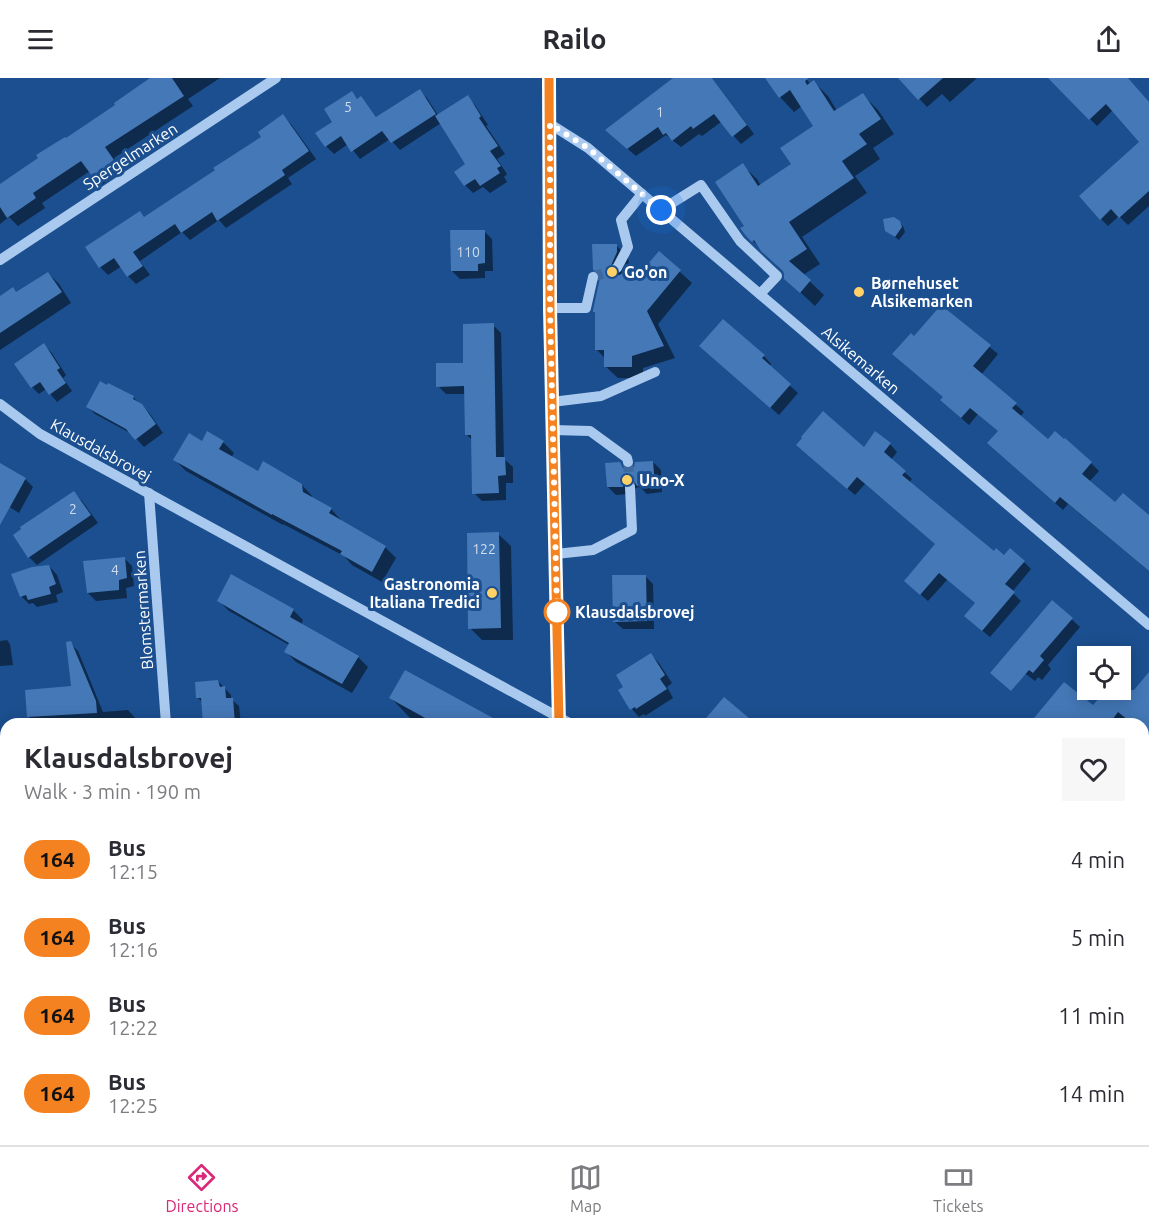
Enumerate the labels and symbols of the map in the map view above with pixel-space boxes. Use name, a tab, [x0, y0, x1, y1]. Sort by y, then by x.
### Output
house number: 5	[344, 99, 352, 115]
house number: 1	[656, 104, 664, 120]
street label: Spergelmarken	[80, 119, 180, 193]
your location	[646, 195, 676, 225]
house number: 110	[456, 244, 480, 260]
place label: Go'on	[624, 263, 667, 281]
marker: Go'on	[605, 265, 619, 279]
place label: Børnehuset Alsikemarken	[871, 274, 973, 310]
marker: Børnehuset Alsikemarken	[852, 285, 866, 299]
street label: Alsikemarken	[818, 322, 904, 398]
street label: Klausdalsbrovej	[48, 415, 154, 485]
place label: Uno-X	[639, 471, 685, 489]
marker: Uno-X	[620, 473, 634, 487]
house number: 2	[69, 501, 77, 517]
house number: 122	[472, 541, 496, 557]
street label: Blomstermarken	[130, 550, 156, 670]
house number: 4	[111, 562, 119, 578]
place label: Gastronomia Italiana Tredici	[369, 575, 480, 611]
marker: Gastronomia Italiana Tredici	[485, 586, 499, 600]
marker: Klausdalsbrovej	[544, 599, 570, 625]
place label: Klausdalsbrovej	[575, 603, 695, 621]

